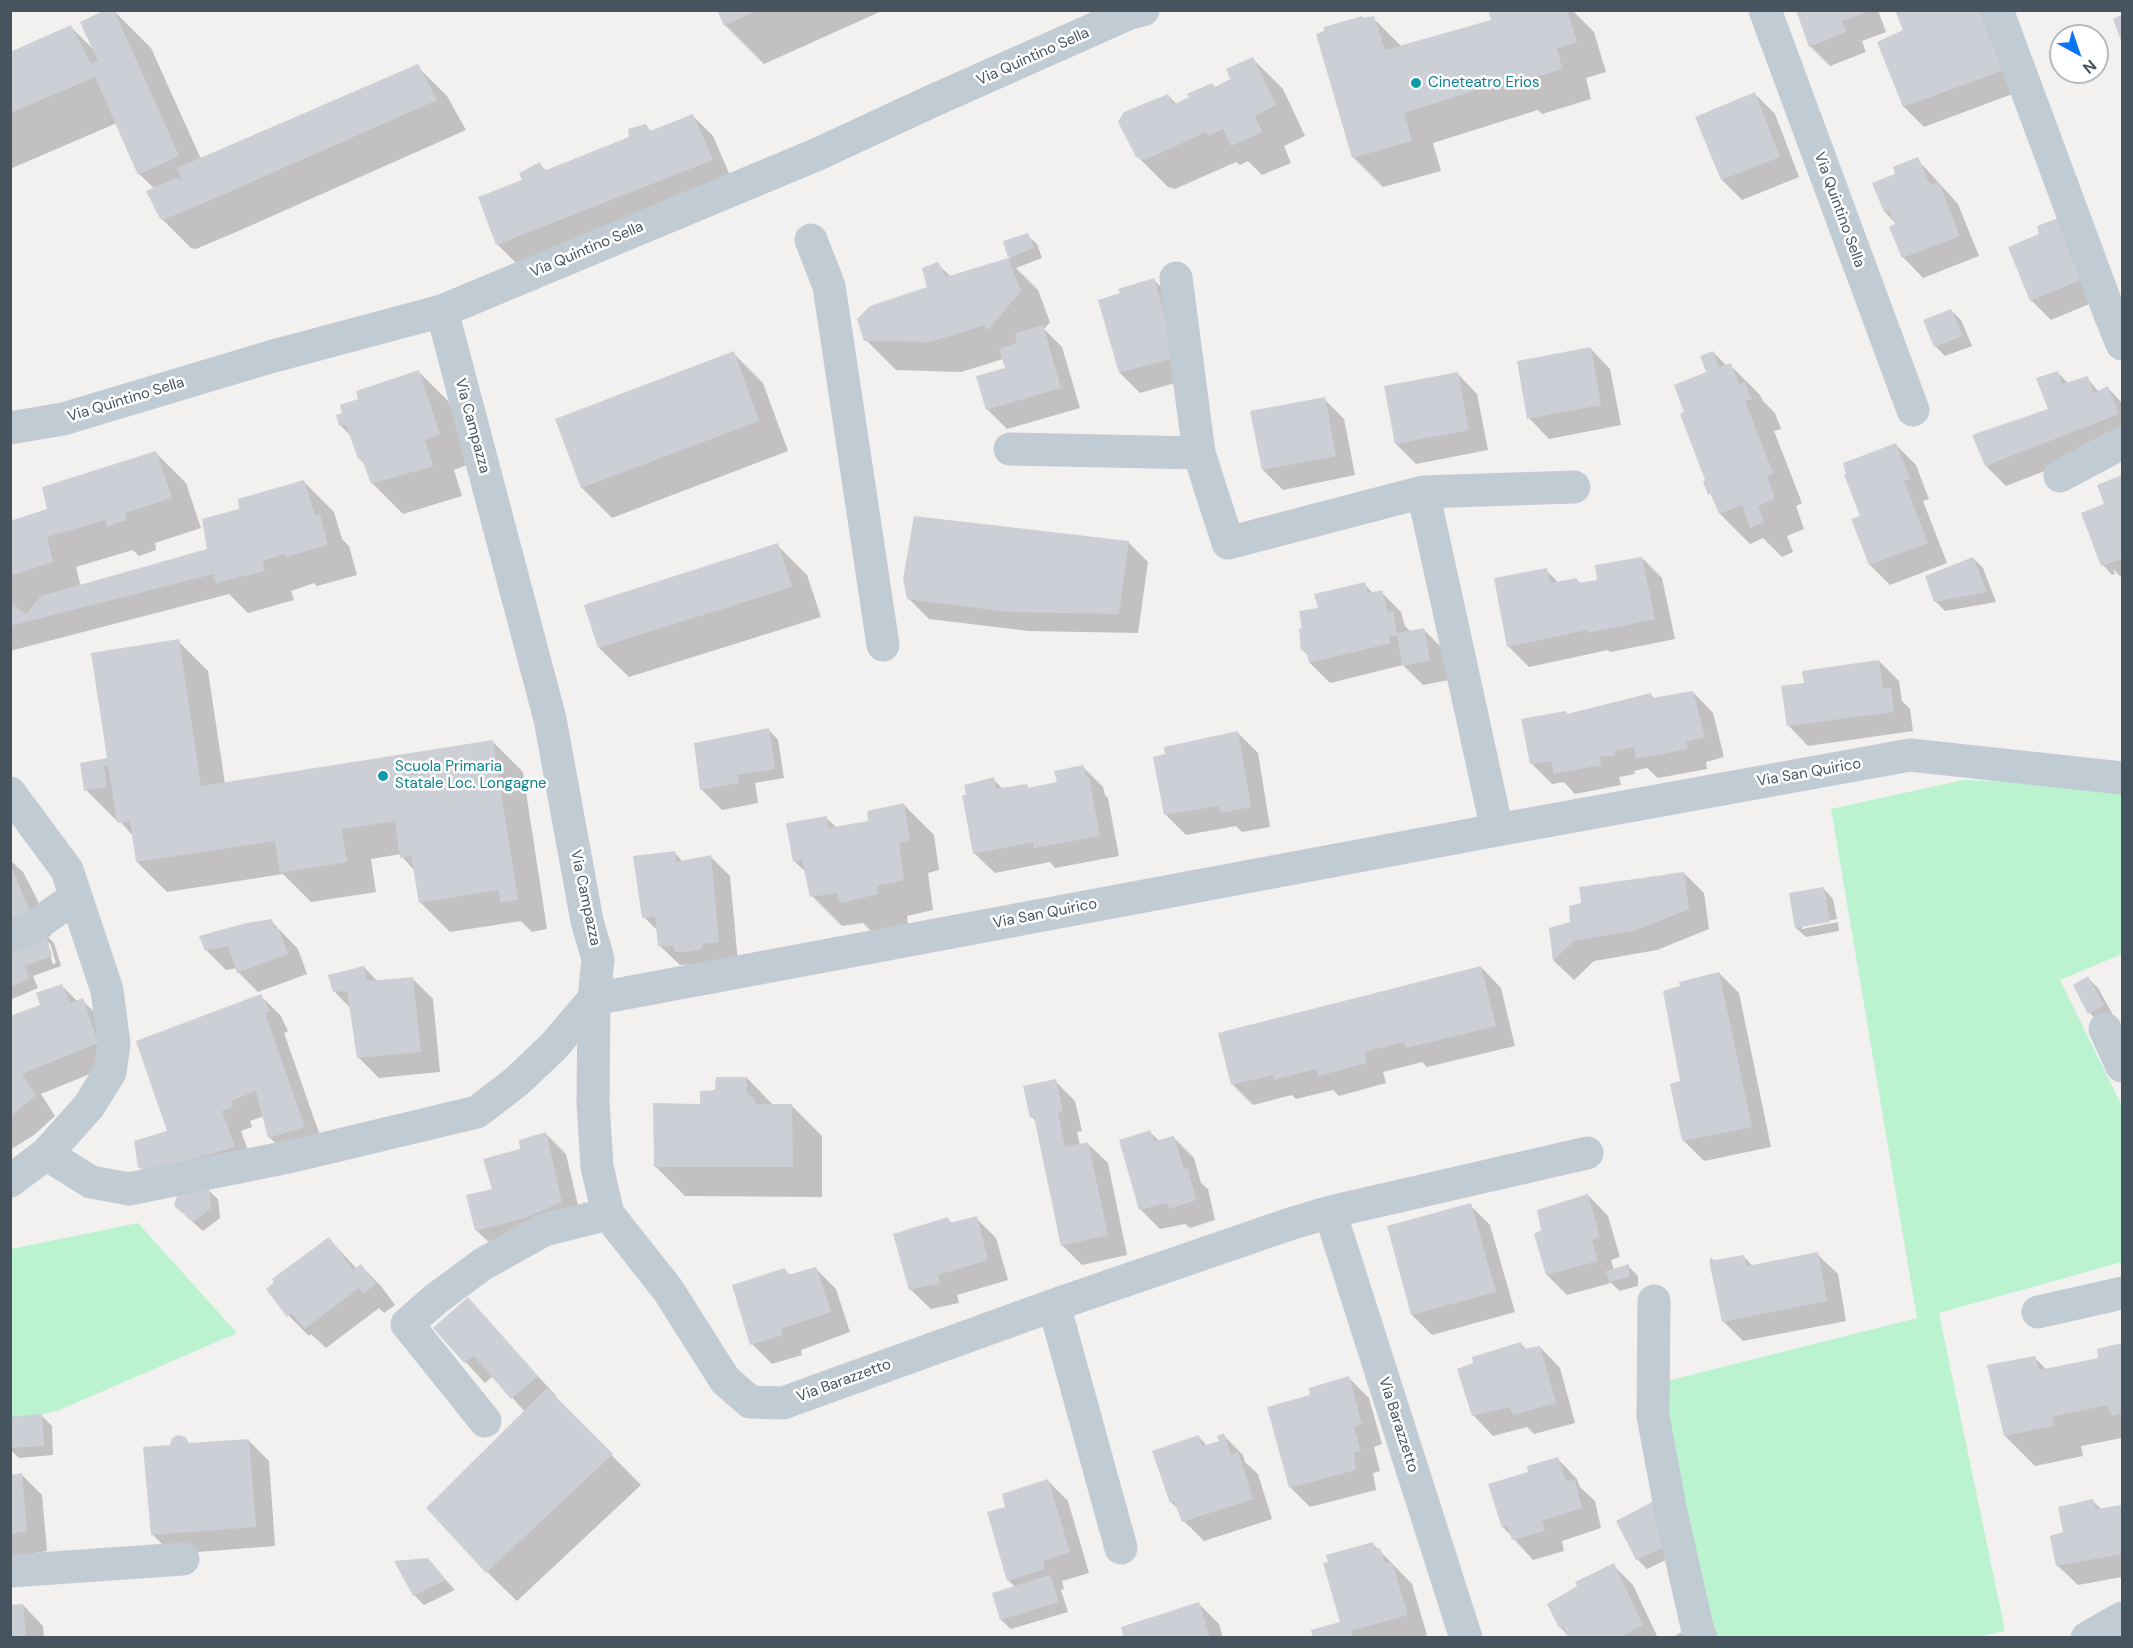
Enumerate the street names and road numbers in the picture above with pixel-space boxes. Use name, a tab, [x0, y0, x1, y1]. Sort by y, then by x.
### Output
street label: Via Quintino Sella	[974, 24, 1092, 90]
street label: Via Quintino Sella	[1810, 150, 1868, 270]
street label: Via Quintino Sella	[528, 218, 646, 282]
street label: Via Quintino Sella	[65, 374, 187, 426]
street label: Via Campazza	[451, 377, 493, 475]
street label: Via San Quirico	[1755, 755, 1863, 791]
street label: Via Campazza	[566, 848, 604, 948]
street label: Via San Quirico	[991, 895, 1099, 933]
street label: Via Barazzetto	[794, 1356, 894, 1406]
street label: Via Barazzetto	[1374, 1375, 1422, 1475]

